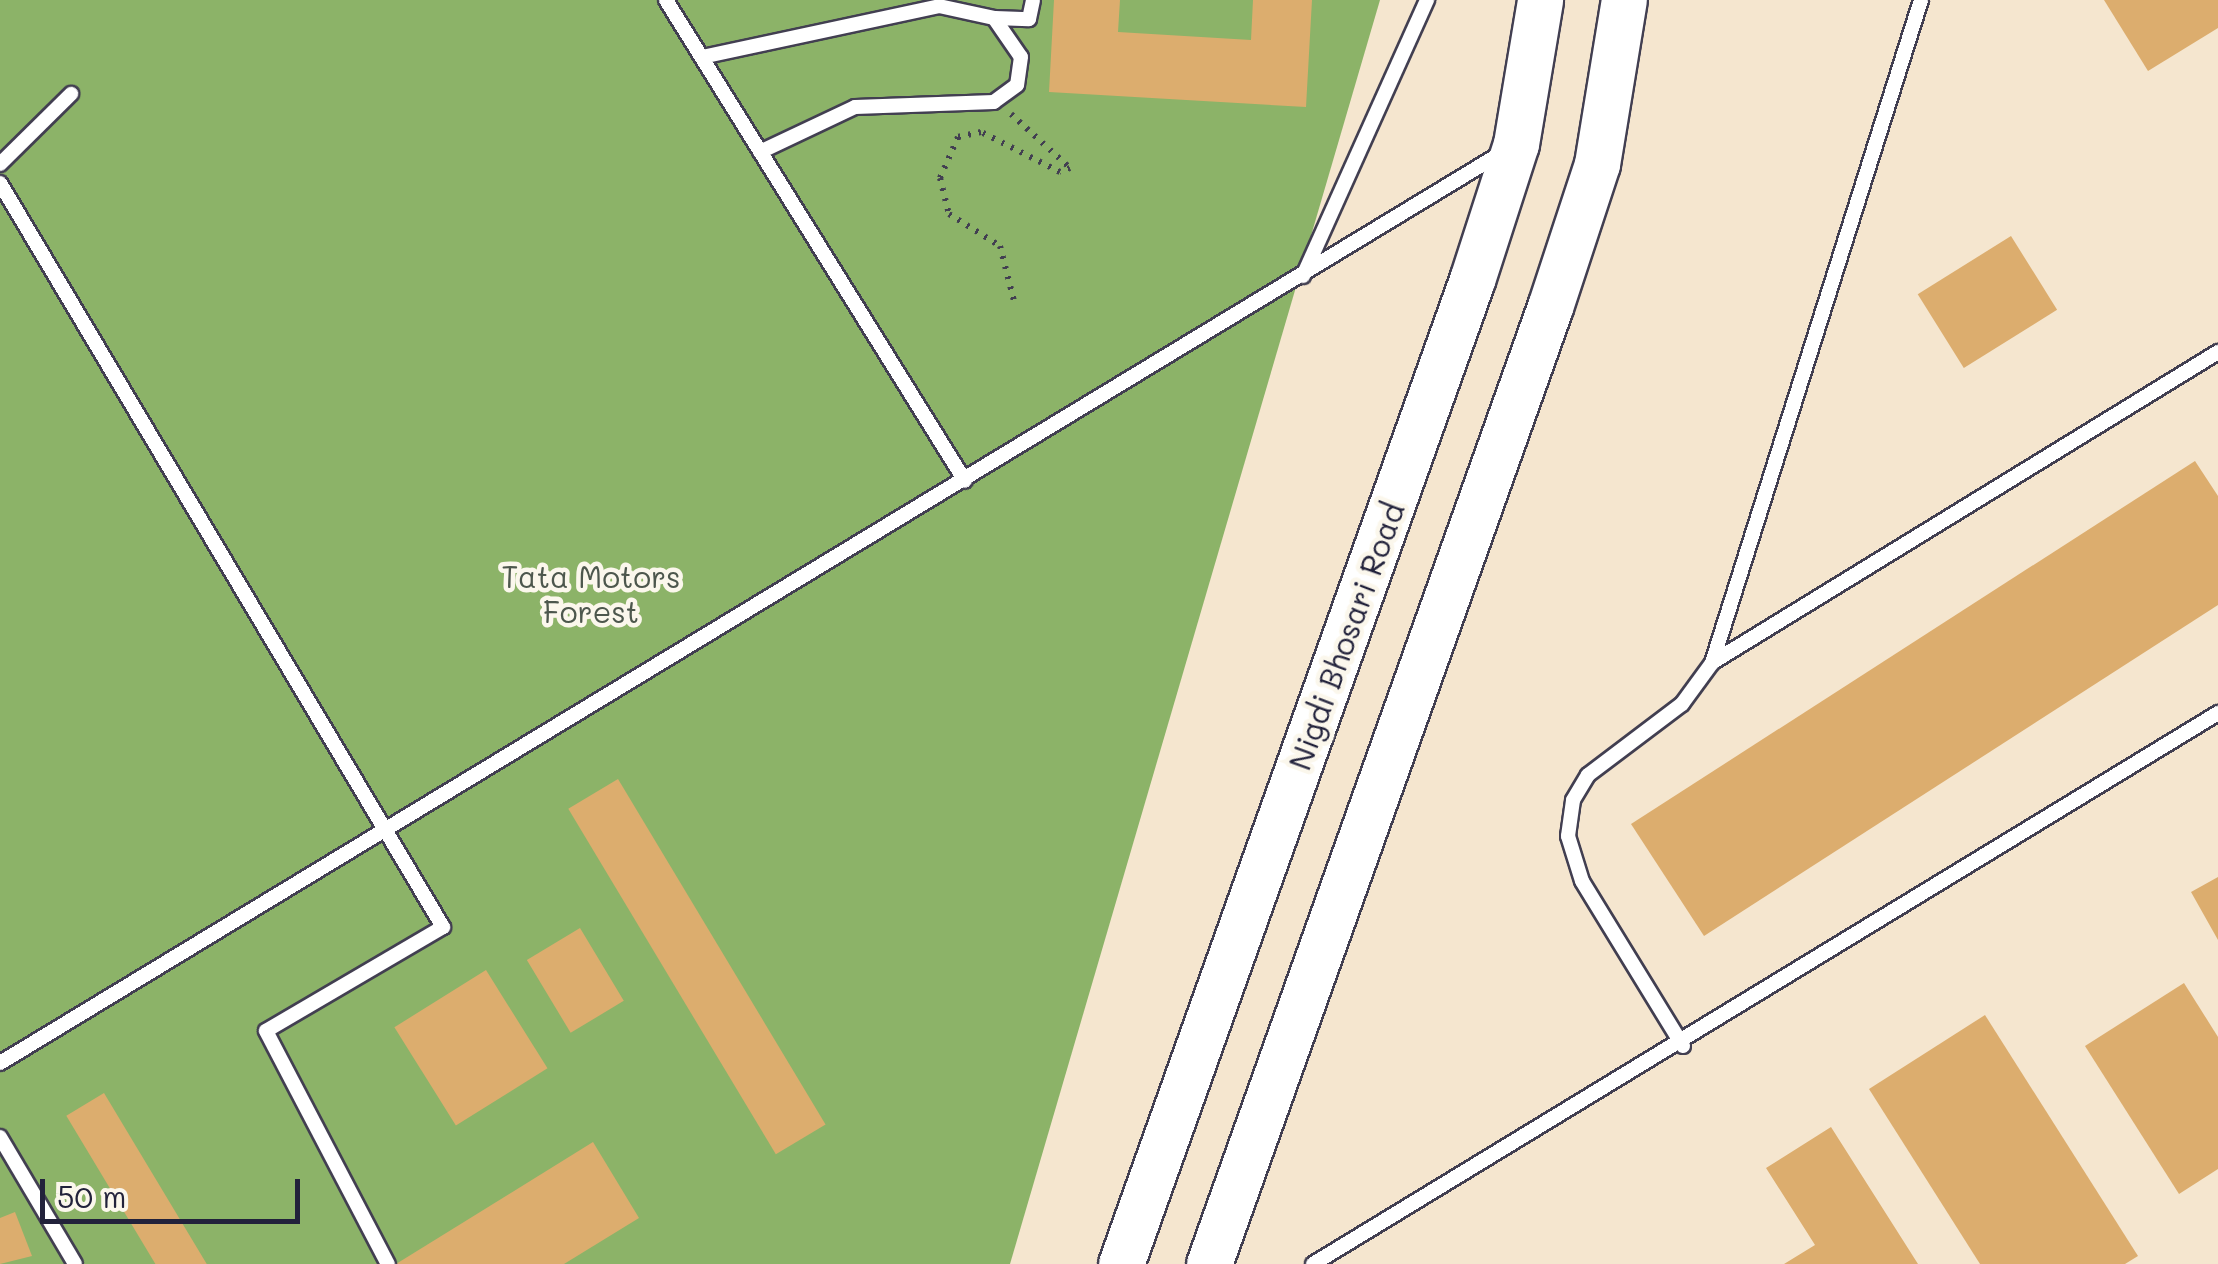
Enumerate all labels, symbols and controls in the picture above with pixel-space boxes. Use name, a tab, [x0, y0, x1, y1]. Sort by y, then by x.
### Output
street label: Nigdi Bhosari Road	[1281, 497, 1411, 775]
park label: Tata Motors Forest	[501, 558, 681, 628]
scale bar	[45, 1159, 305, 1221]
text: 50 m	[57, 1176, 127, 1216]

